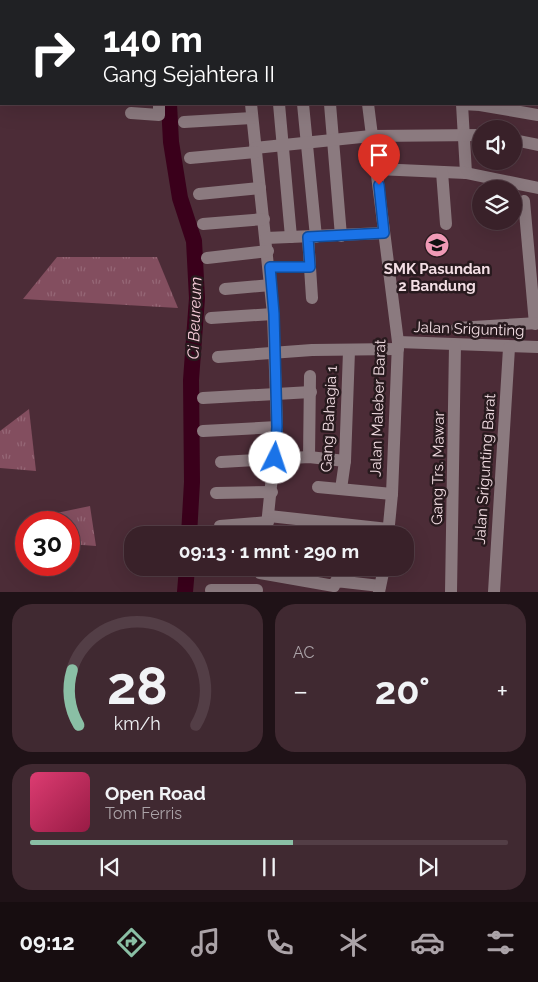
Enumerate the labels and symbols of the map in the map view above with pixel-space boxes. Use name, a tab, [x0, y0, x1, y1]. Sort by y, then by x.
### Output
pin	[358, 134, 400, 185]
school or university icon: SMK Pasundan 2 Bandung	[424, 232, 450, 258]
place label: SMK Pasundan 2 Bandung	[384, 260, 490, 295]
water label: Ci Beureum	[184, 276, 205, 360]
street label: Jalan Srigunting	[413, 318, 525, 340]
street label: Jalan Maleber Barat	[367, 339, 389, 477]
street label: Gang Bahagia 1	[317, 365, 341, 473]
street label: Jalan Srigunting Barat	[471, 393, 499, 545]
street label: Gang Trs. Mawar	[428, 410, 448, 525]
position arrow	[248, 431, 300, 483]
speed limit sign: 30	[15, 511, 80, 576]

